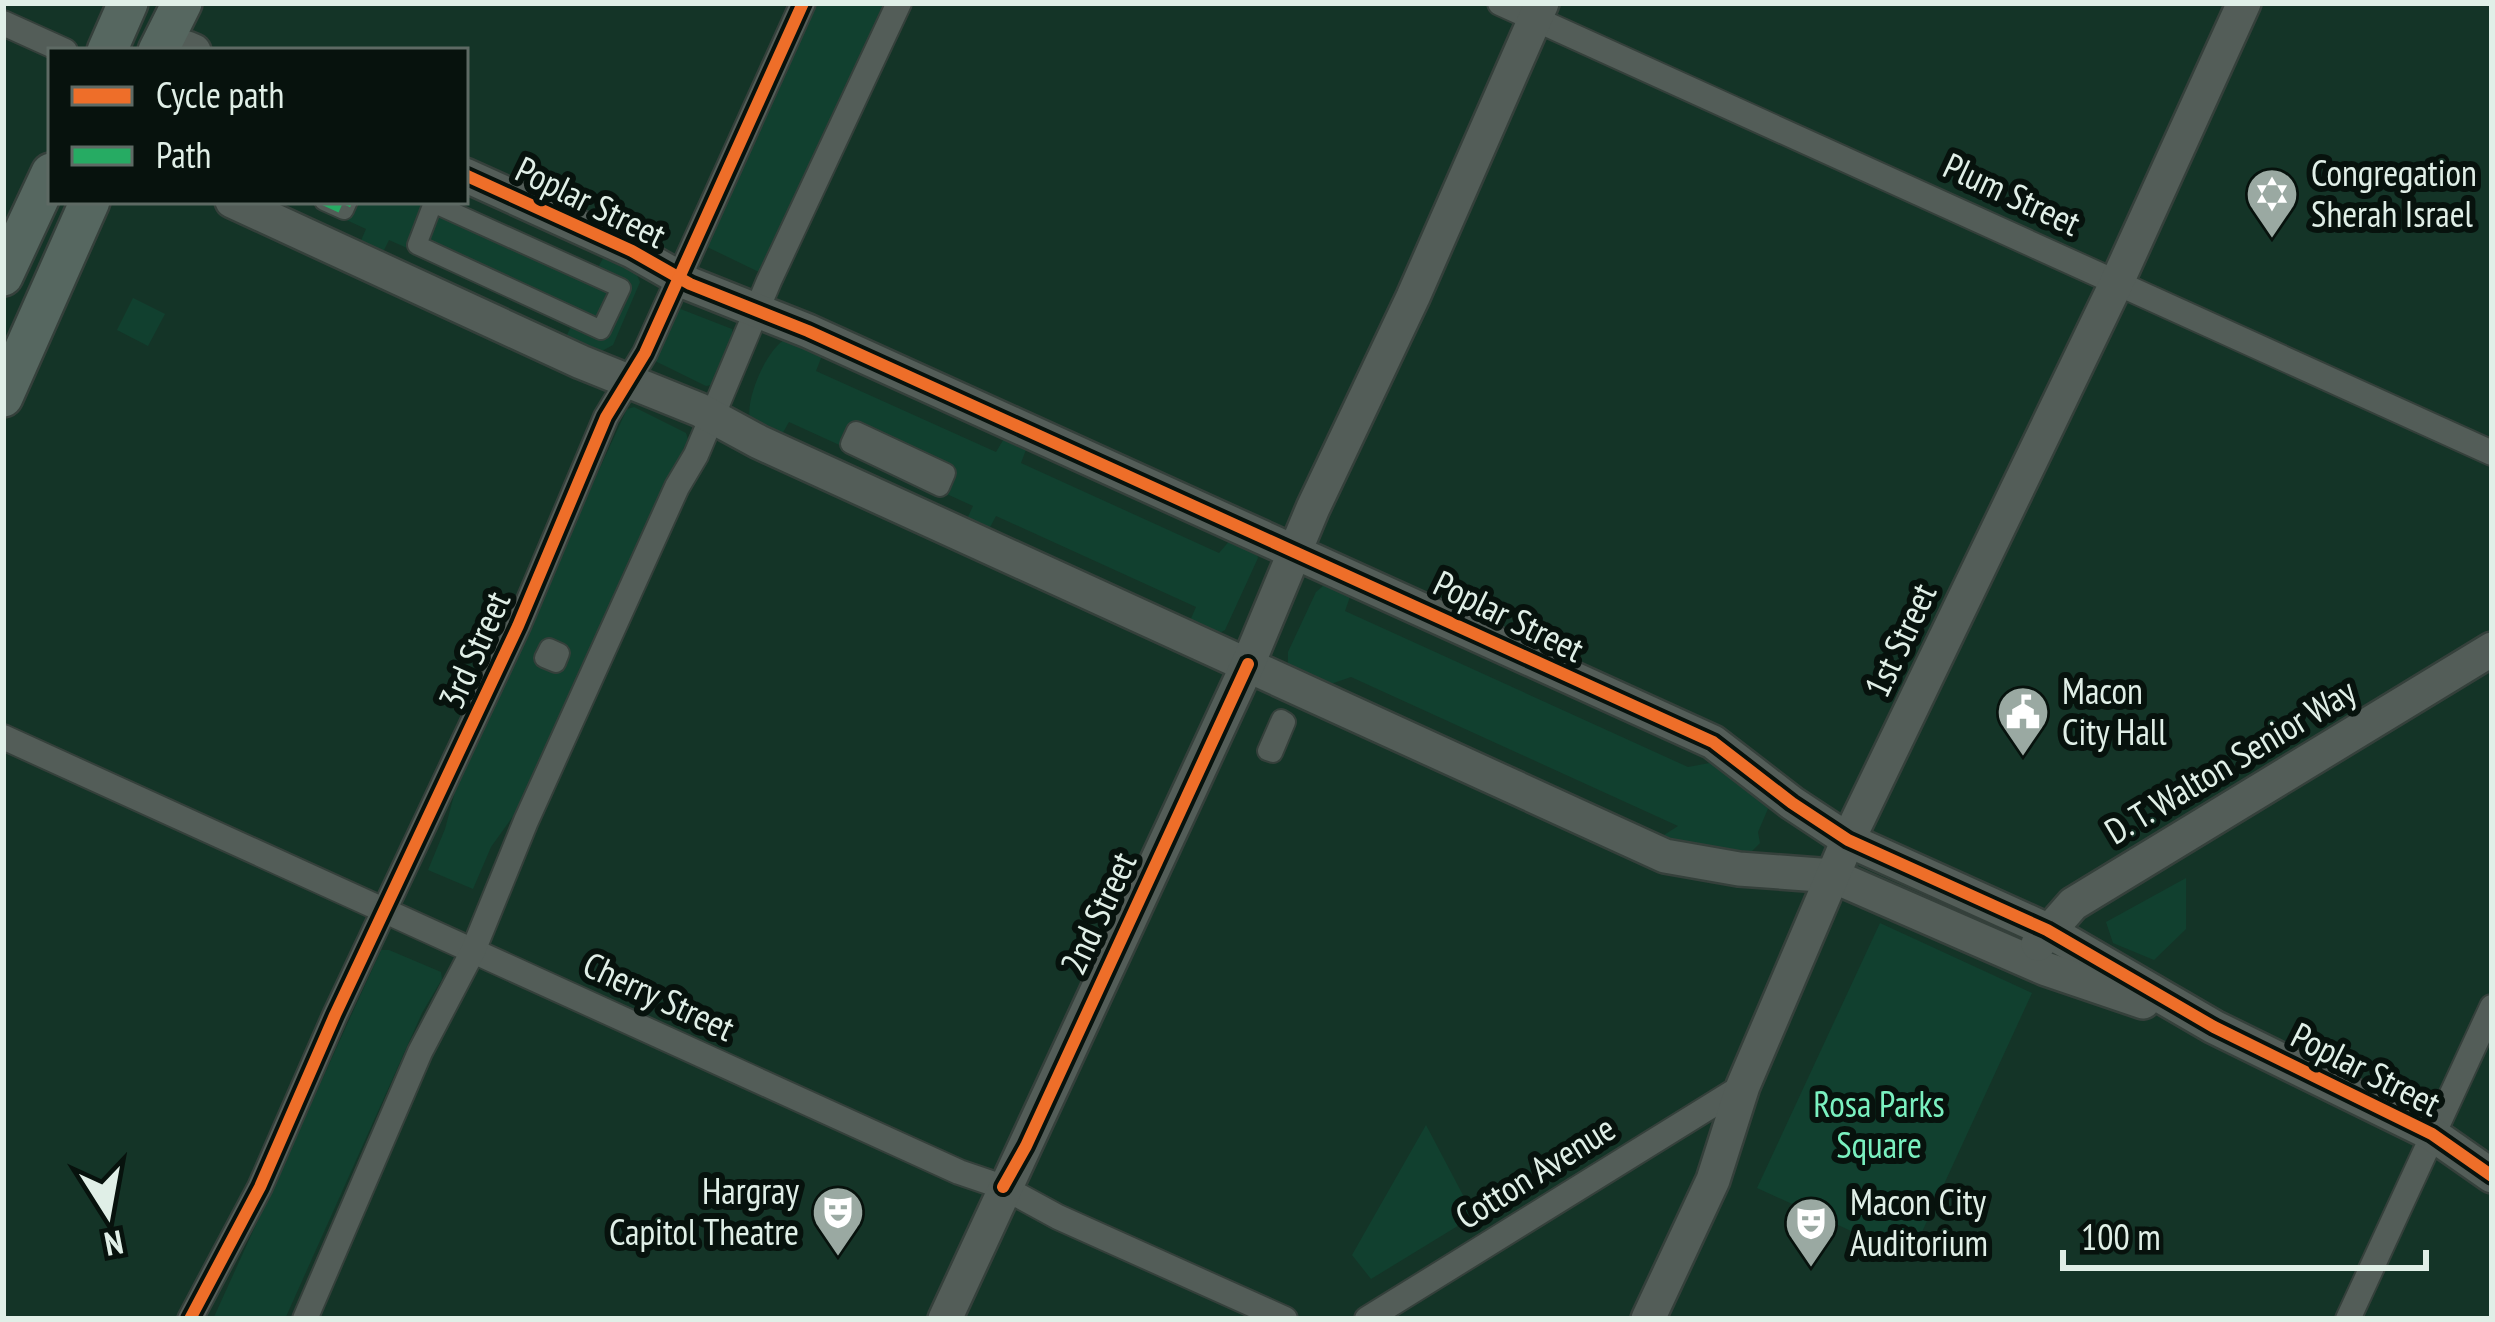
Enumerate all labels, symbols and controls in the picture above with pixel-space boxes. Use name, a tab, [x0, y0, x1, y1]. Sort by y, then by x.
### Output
legend	[48, 48, 468, 204]
text: Cycle path	[156, 71, 284, 118]
text: Path	[156, 131, 211, 178]
street label: Plum Street	[1936, 141, 2088, 246]
street label: Poplar Street	[508, 145, 674, 258]
place label: Congregation Sherah Israel	[2311, 149, 2477, 237]
synagogue icon: Congregation Sherah Israel	[2244, 166, 2300, 240]
street label: Poplar Street	[1426, 559, 1592, 672]
street label: 1st Street	[1853, 575, 1946, 704]
street label: 3rd Street	[427, 584, 520, 716]
place label: Macon City Hall	[2062, 667, 2167, 755]
street label: D. T. Walton Senior Way	[2096, 667, 2364, 854]
public building icon: Macon City Hall	[1995, 684, 2051, 758]
street label: 2nd Street	[1049, 844, 1146, 982]
street label: Cherry Street	[576, 940, 742, 1051]
street label: Poplar Street	[2284, 1011, 2449, 1126]
park label: Rosa Parks Square	[1813, 1080, 1945, 1168]
street label: Cotton Avenue	[1446, 1104, 1623, 1239]
north arrow	[48, 1154, 168, 1274]
place label: Hargray Capitol Theatre	[609, 1167, 799, 1255]
place label: Macon City Auditorium	[1850, 1178, 1988, 1266]
theatre icon: Hargray Capitol Theatre	[810, 1184, 866, 1258]
theatre icon: Macon City Auditorium	[1783, 1195, 1839, 1269]
scale bar	[2063, 1196, 2426, 1270]
text: 100 m	[2081, 1213, 2161, 1260]
text: N	[101, 1221, 127, 1267]

